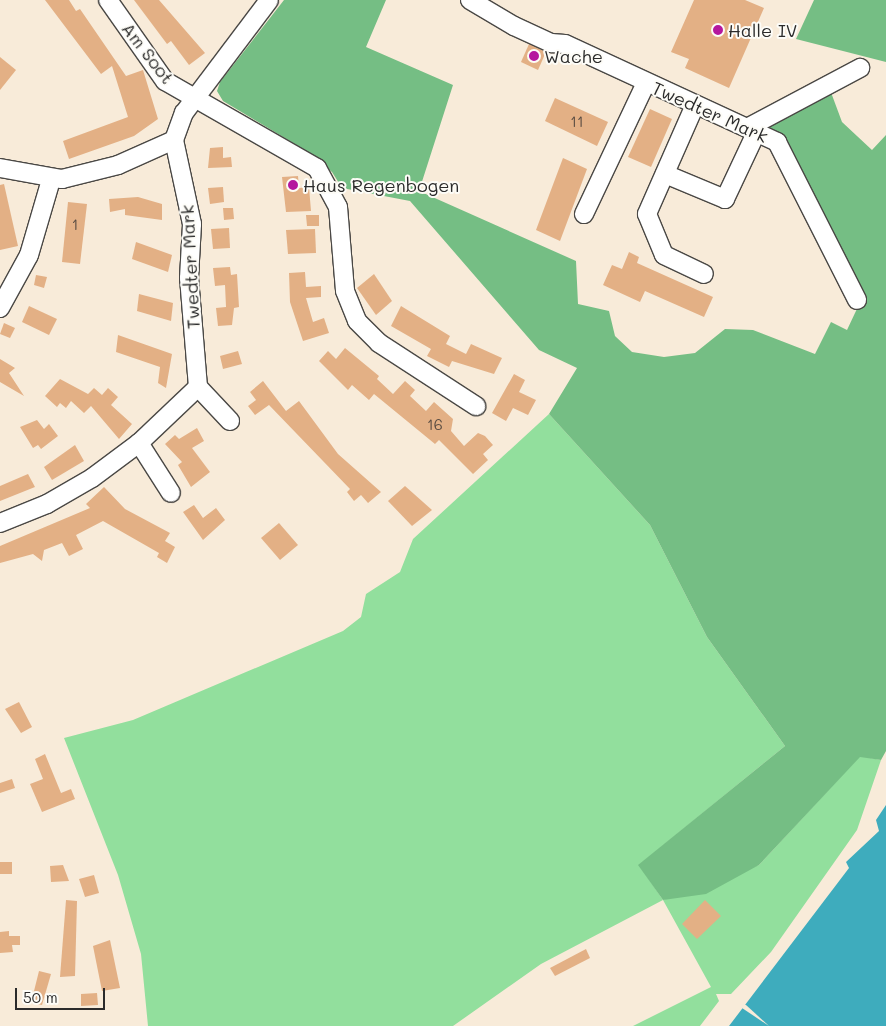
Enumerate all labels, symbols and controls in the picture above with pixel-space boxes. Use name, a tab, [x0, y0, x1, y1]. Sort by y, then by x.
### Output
street label: Am Soot	[117, 18, 179, 88]
place label: Halle IV	[728, 19, 797, 41]
marker: Halle IV	[712, 24, 724, 36]
place label: Wache	[544, 45, 603, 67]
marker: Wache	[528, 50, 540, 62]
street label: Twedter Mark	[649, 77, 771, 147]
house number: 11	[570, 113, 584, 131]
place label: Haus Regenbogen	[303, 174, 459, 196]
marker: Haus Regenbogen	[287, 179, 299, 191]
street label: Twedter Mark	[176, 204, 204, 330]
house number: 1	[72, 216, 78, 234]
house number: 16	[427, 416, 443, 434]
scale bar	[18, 978, 108, 1010]
text: 50 m	[23, 987, 58, 1007]

